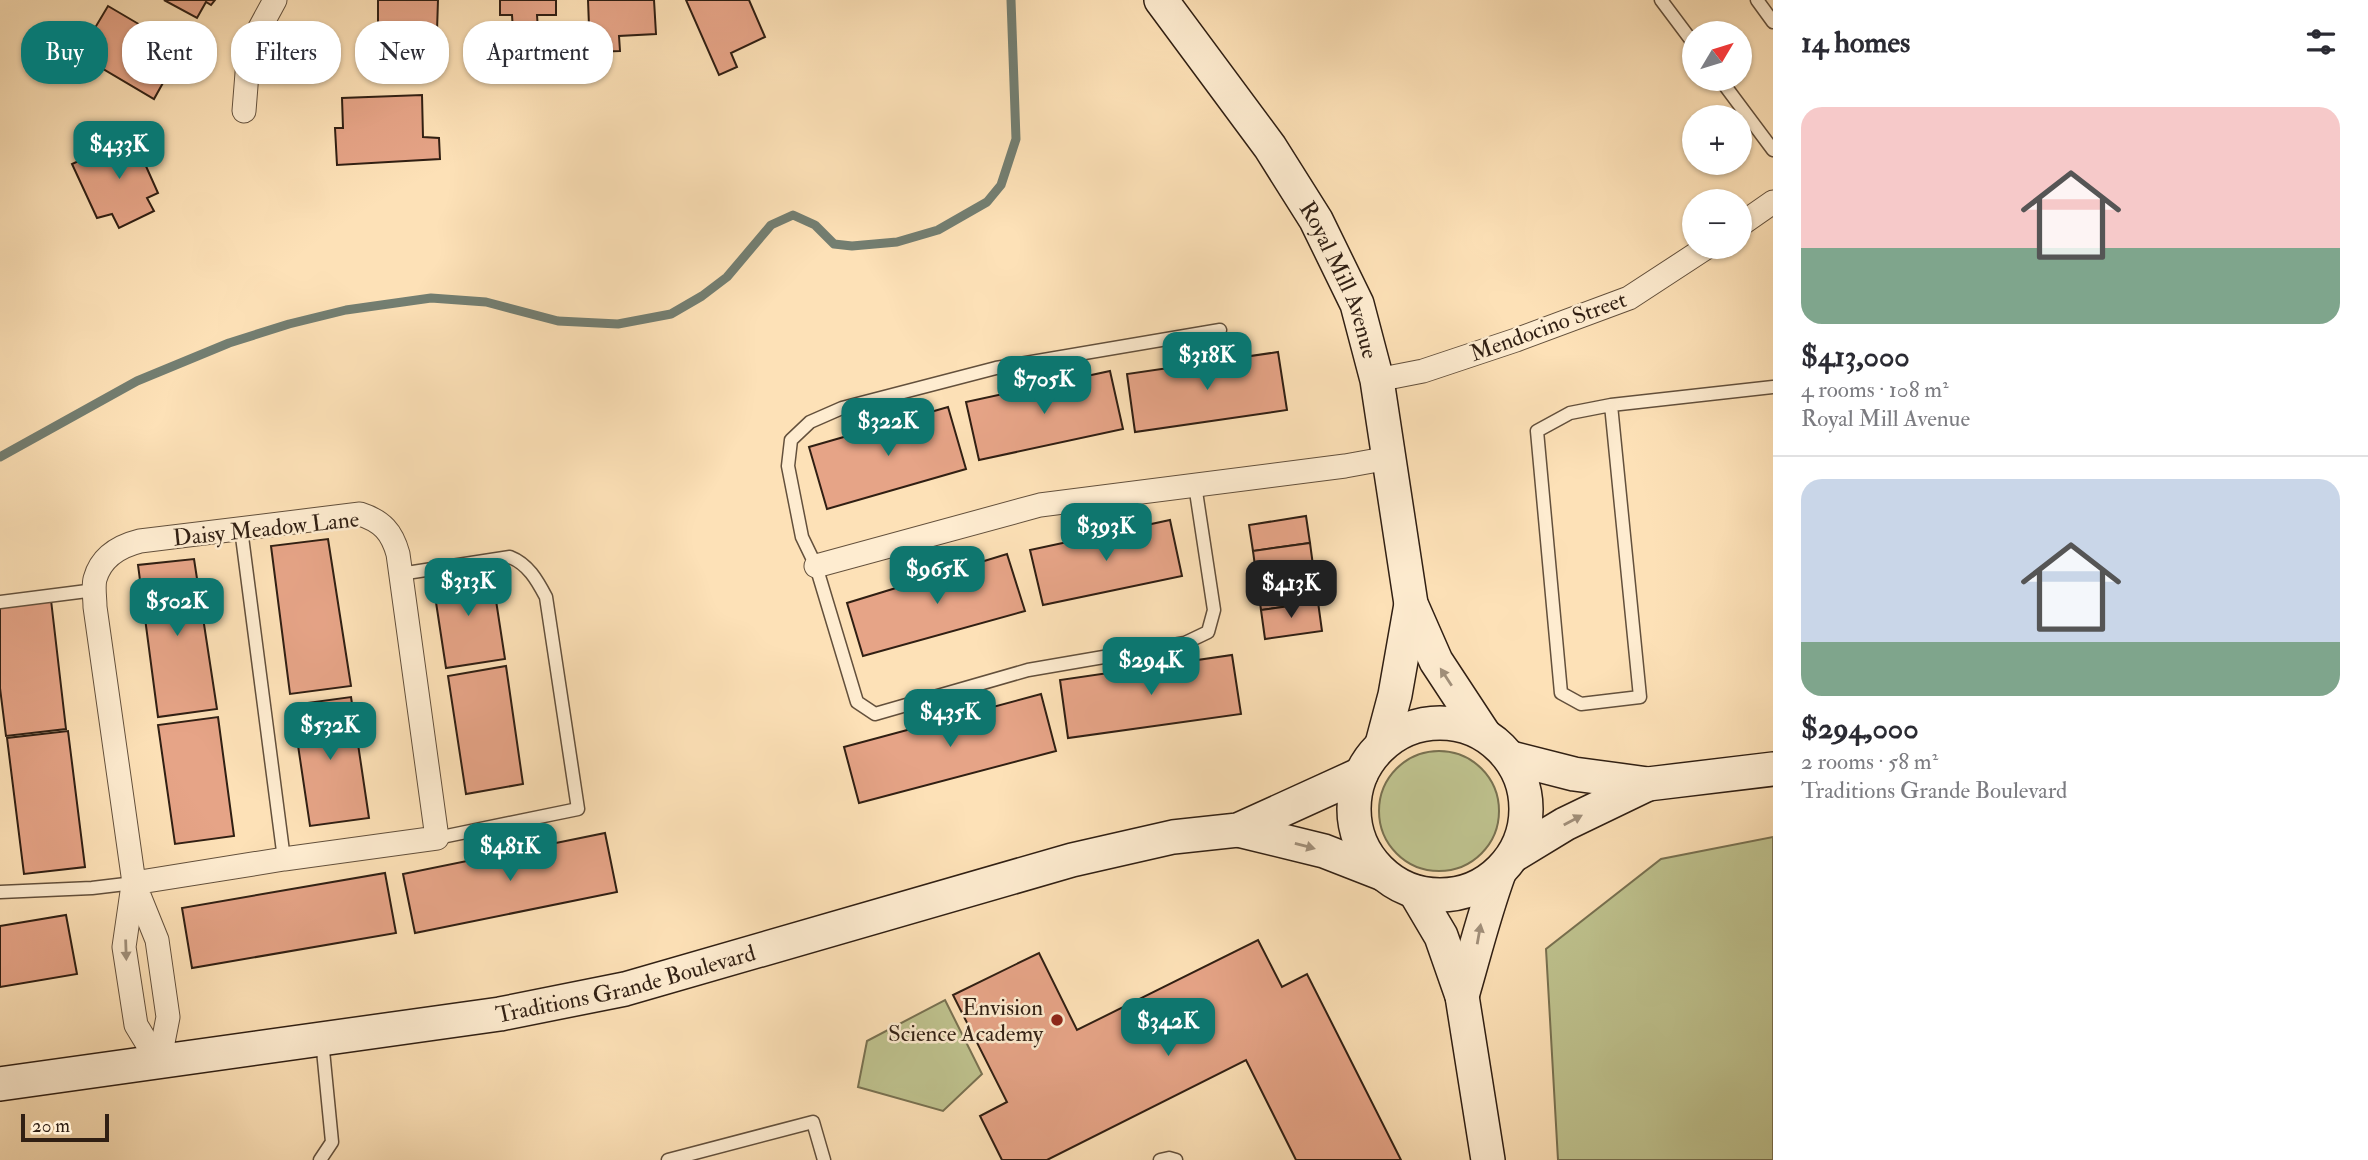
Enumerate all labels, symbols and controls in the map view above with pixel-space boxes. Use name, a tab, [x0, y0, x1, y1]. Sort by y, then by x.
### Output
chip: Buy	[21, 21, 108, 84]
chip: Rent	[122, 21, 217, 84]
chip: Filters	[231, 21, 341, 84]
chip: New	[355, 21, 449, 84]
chip: Apartment	[463, 21, 613, 84]
north arrow	[1682, 21, 1752, 91]
map controls	[1682, 21, 1752, 259]
icon: filters	[2302, 23, 2340, 61]
text: 14 homes	[1801, 24, 1910, 61]
button: +	[1682, 105, 1752, 175]
pin: $433K	[70, 122, 168, 181]
text: $433K	[89, 129, 149, 158]
icon: home	[2008, 152, 2134, 278]
button: −	[1682, 189, 1752, 259]
street label: Royal Mill Avenue	[1293, 196, 1385, 362]
street label: Mendocino Street	[1466, 285, 1630, 368]
pin: $318K	[1158, 332, 1256, 392]
text: $413,000	[1801, 338, 1910, 375]
text: $318K	[1179, 340, 1235, 369]
pin: $705K	[995, 356, 1093, 416]
text: $705K	[1013, 364, 1075, 393]
text: 4 rooms · 108 m²	[1801, 375, 1949, 404]
pin: $322K	[839, 398, 937, 458]
text: Royal Mill Avenue	[1801, 404, 1970, 433]
text: $322K	[857, 406, 919, 435]
street label: Daisy Meadow Lane	[172, 504, 361, 553]
pin: $393K	[1057, 504, 1155, 563]
text: $393K	[1077, 511, 1135, 540]
icon: home	[2008, 524, 2134, 650]
pin: $965K	[888, 546, 986, 606]
text: $965K	[906, 554, 968, 583]
pin: $313K	[419, 558, 517, 618]
pin: $413K	[1242, 560, 1340, 620]
text: $313K	[441, 566, 495, 595]
text: $413K	[1262, 568, 1320, 597]
pin: $502K	[128, 578, 226, 638]
text: $502K	[146, 586, 208, 615]
pin: $294K	[1102, 638, 1200, 697]
text: $294K	[1119, 645, 1183, 674]
one-way arrow	[1439, 668, 1453, 686]
pin: $435K	[901, 690, 999, 749]
text: $435K	[920, 697, 980, 726]
pin: $532K	[281, 702, 379, 762]
text: $532K	[300, 710, 360, 739]
text: $294,000	[1801, 710, 1919, 747]
text: 2 rooms · 58 m²	[1801, 747, 1938, 776]
text: Traditions Grande Boulevard	[1801, 776, 2067, 805]
one-way arrow	[1563, 814, 1583, 826]
pin: $481K	[461, 824, 559, 883]
text: $481K	[480, 831, 540, 860]
one-way arrow	[1294, 841, 1316, 852]
one-way arrow	[1474, 923, 1485, 945]
street label: Traditions Grande Boulevard	[493, 938, 759, 1030]
one-way arrow	[121, 939, 132, 961]
place label: Envision Science Academy	[888, 993, 1044, 1048]
pin: $342K	[1119, 998, 1217, 1058]
text: $342K	[1137, 1006, 1199, 1035]
marker: Envision Science Academy	[1049, 1012, 1065, 1028]
scale bar	[21, 1111, 108, 1143]
text: 20 m	[32, 1114, 70, 1138]

